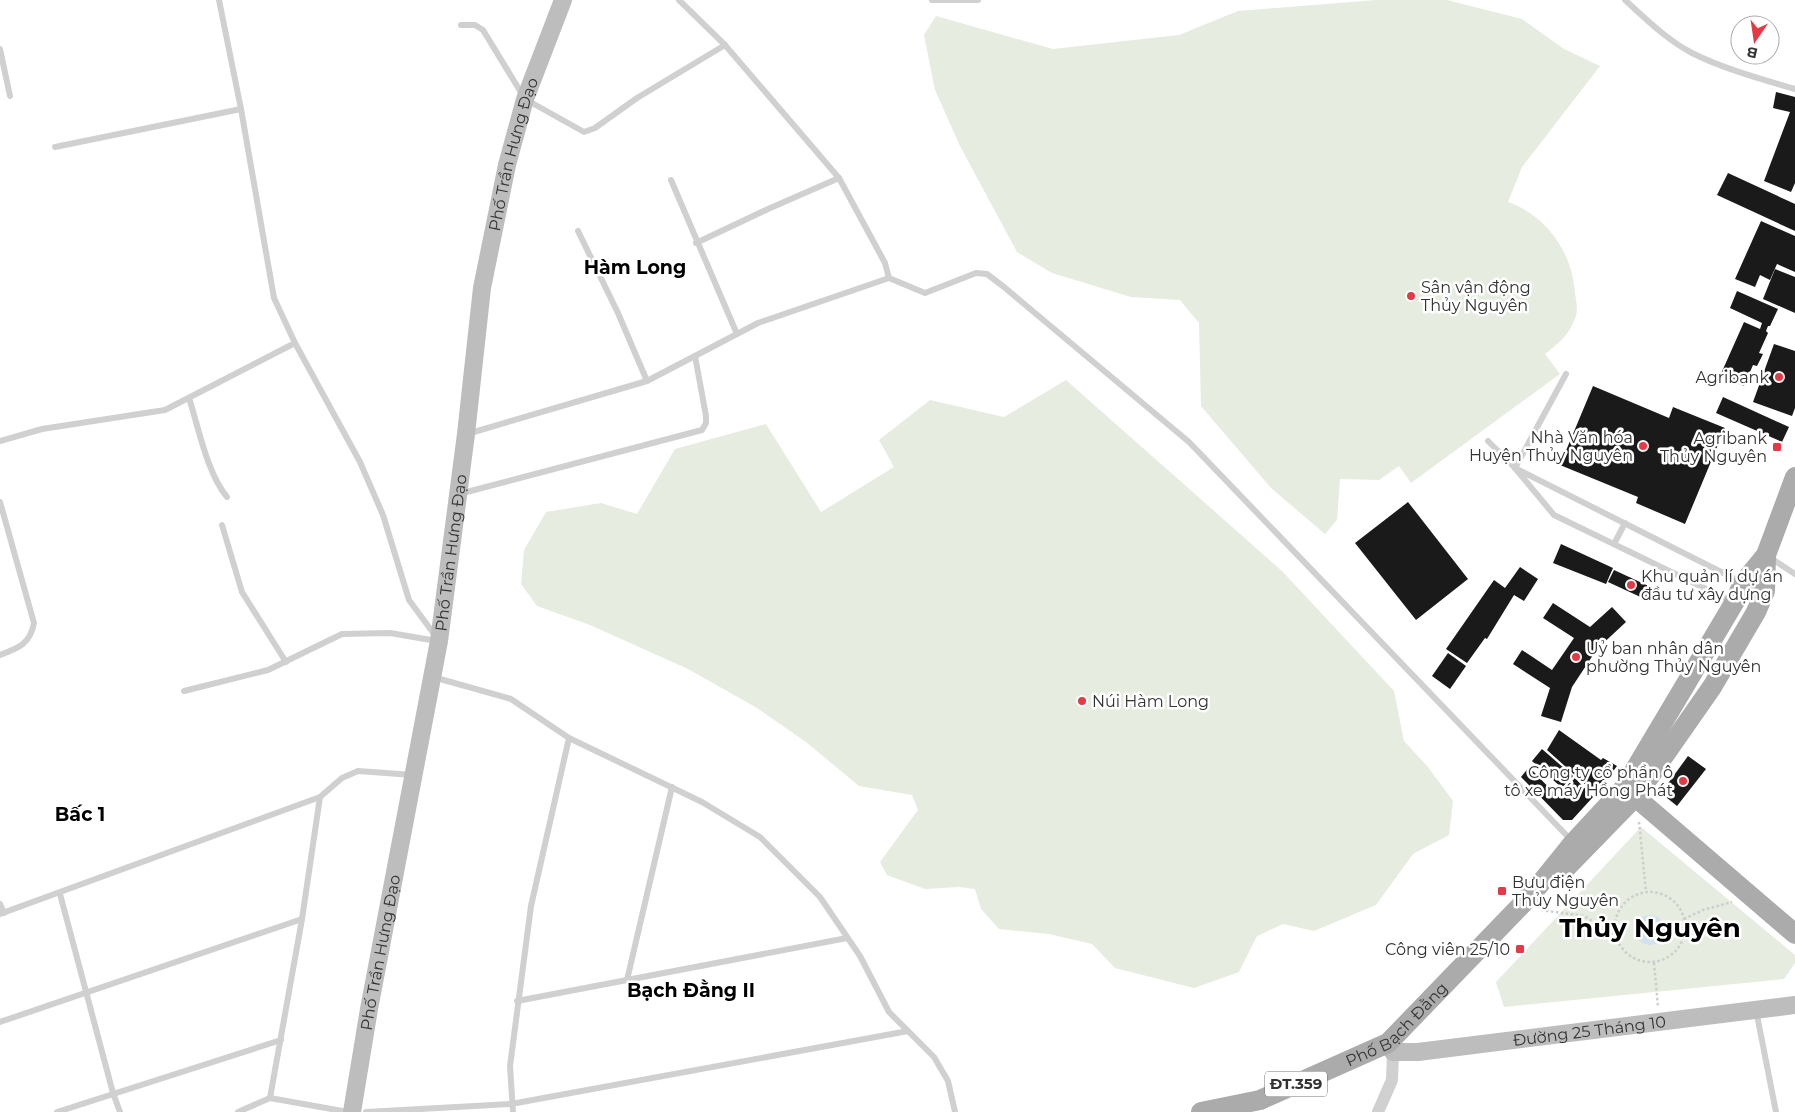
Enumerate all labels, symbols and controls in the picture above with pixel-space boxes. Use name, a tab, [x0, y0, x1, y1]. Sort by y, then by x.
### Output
north arrow	[1730, 15, 1780, 65]
text: B	[1745, 43, 1759, 63]
street label: Phố Trần Hưng Đạo	[485, 75, 542, 233]
district label: Hàm Long	[584, 256, 686, 279]
place label: Sân vận động Thủy Nguyên	[1421, 278, 1531, 315]
marker: Sân vận động Thủy Nguyên	[1405, 290, 1417, 302]
place label: Agribank	[1695, 368, 1769, 387]
marker: Agribank	[1773, 371, 1785, 383]
place label: Nhà Văn hóa Huyện Thủy Nguyên	[1469, 428, 1633, 465]
place label: Agribank Thủy Nguyên	[1660, 429, 1767, 466]
marker: Nhà Văn hóa Huyện Thủy Nguyên	[1637, 440, 1649, 452]
marker: Agribank Thủy Nguyên	[1771, 441, 1783, 453]
street label: Phố Trần Hưng Đạo	[431, 473, 471, 632]
place label: Khu quản lí dự án đầu tư xây dựng	[1641, 567, 1783, 604]
marker: Khu quản lí dự án đầu tư xây dựng	[1625, 579, 1637, 591]
place label: Uỷ ban nhân dân phường Thủy Nguyên	[1586, 639, 1761, 676]
marker: Uỷ ban nhân dân phường Thủy Nguyên	[1570, 651, 1582, 663]
place label: Núi Hàm Long	[1092, 692, 1209, 711]
marker: Núi Hàm Long	[1076, 695, 1088, 707]
place label: Công ty cổ phần ô tô xe máy Hồng Phát	[1504, 763, 1674, 800]
marker: Công ty cổ phần ô tô xe máy Hồng Phát	[1677, 775, 1689, 787]
district label: Bấc 1	[55, 803, 105, 826]
street label: Phố Trần Hưng Đạo	[357, 873, 404, 1032]
place label: Bưu điện Thủy Nguyên	[1512, 873, 1619, 910]
marker: Bưu điện Thủy Nguyên	[1496, 885, 1508, 897]
district label: Thủy Nguyên	[1559, 912, 1741, 944]
place label: Công viên 25/10	[1385, 940, 1510, 959]
marker: Công viên 25/10	[1514, 943, 1526, 955]
district label: Bạch Đằng II	[627, 979, 755, 1002]
street label: Phố Bạch Đằng	[1343, 979, 1451, 1071]
street label: Đường 25 Tháng 10	[1512, 1012, 1667, 1050]
road number: ĐT.359	[1265, 1072, 1327, 1096]

